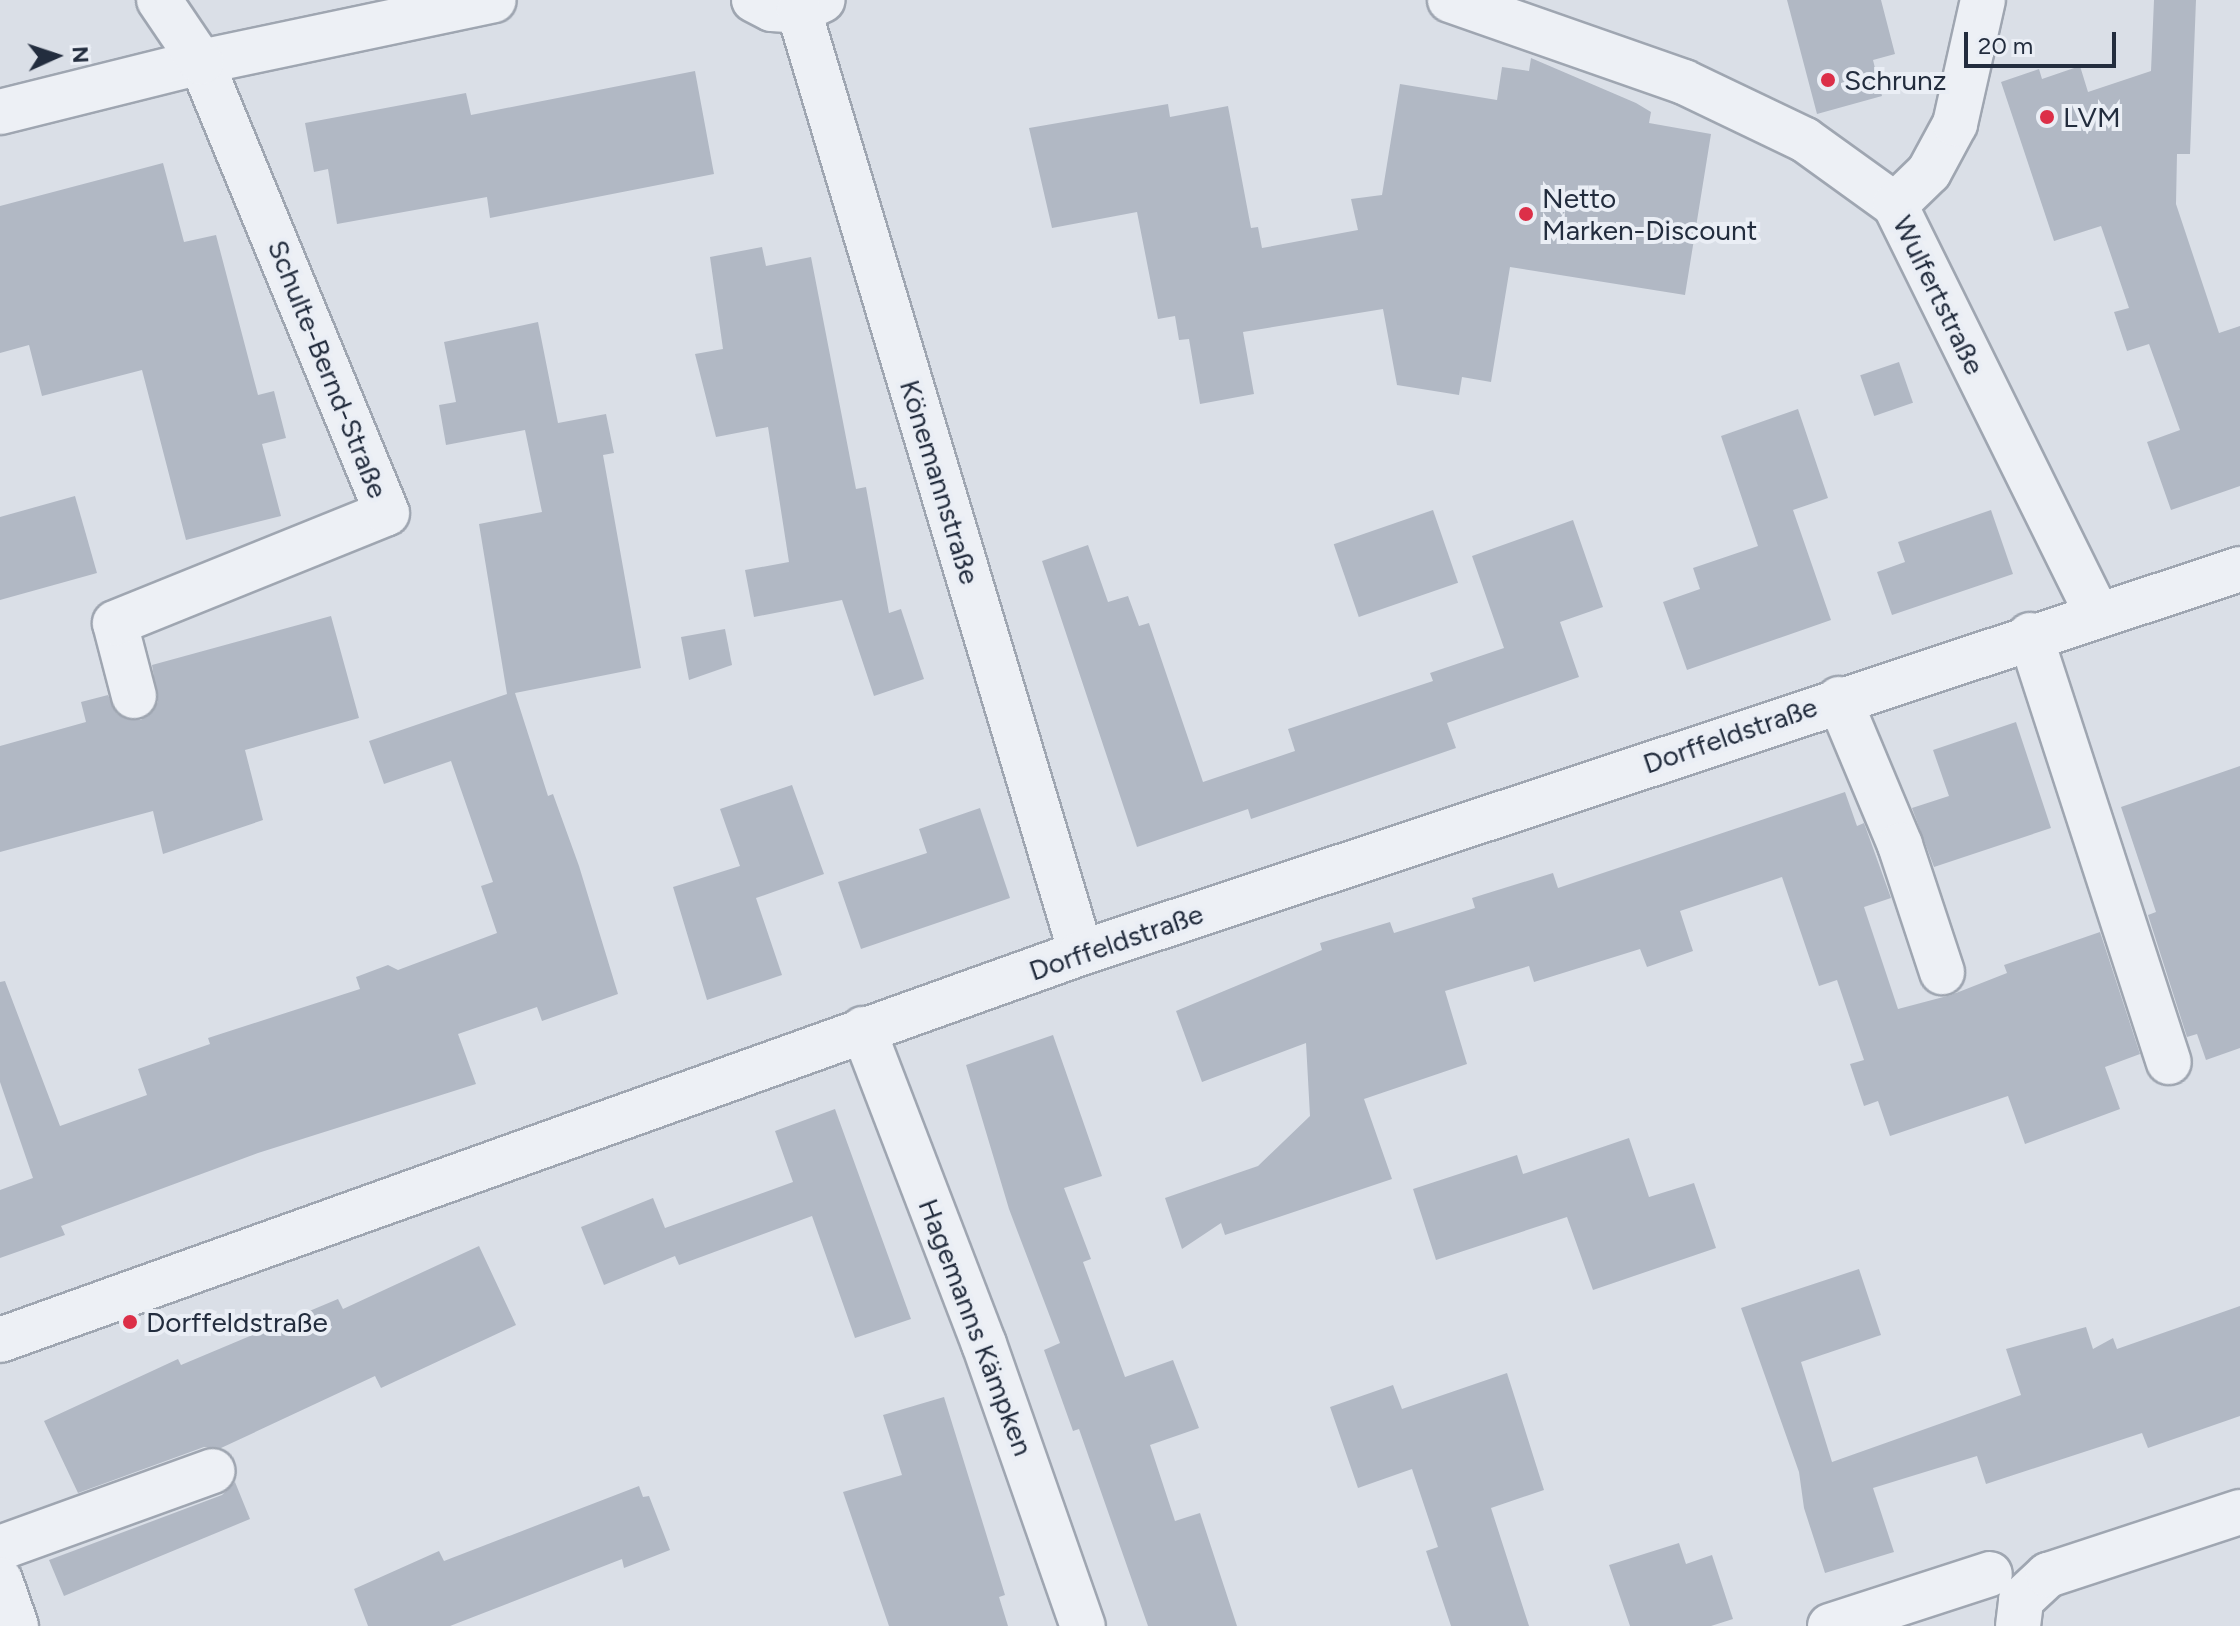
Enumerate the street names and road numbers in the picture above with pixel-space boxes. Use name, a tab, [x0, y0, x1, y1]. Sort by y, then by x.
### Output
street label: Wulfertstraße	[1886, 210, 1992, 380]
street label: Schulte-Bernd-Straße	[261, 235, 395, 503]
street label: Könemannstraße	[893, 376, 987, 588]
street label: Dorffeldstraße	[1639, 690, 1821, 780]
street label: Dorffeldstraße	[1025, 897, 1207, 987]
street label: Hagemanns Kämpken	[912, 1194, 1040, 1460]

